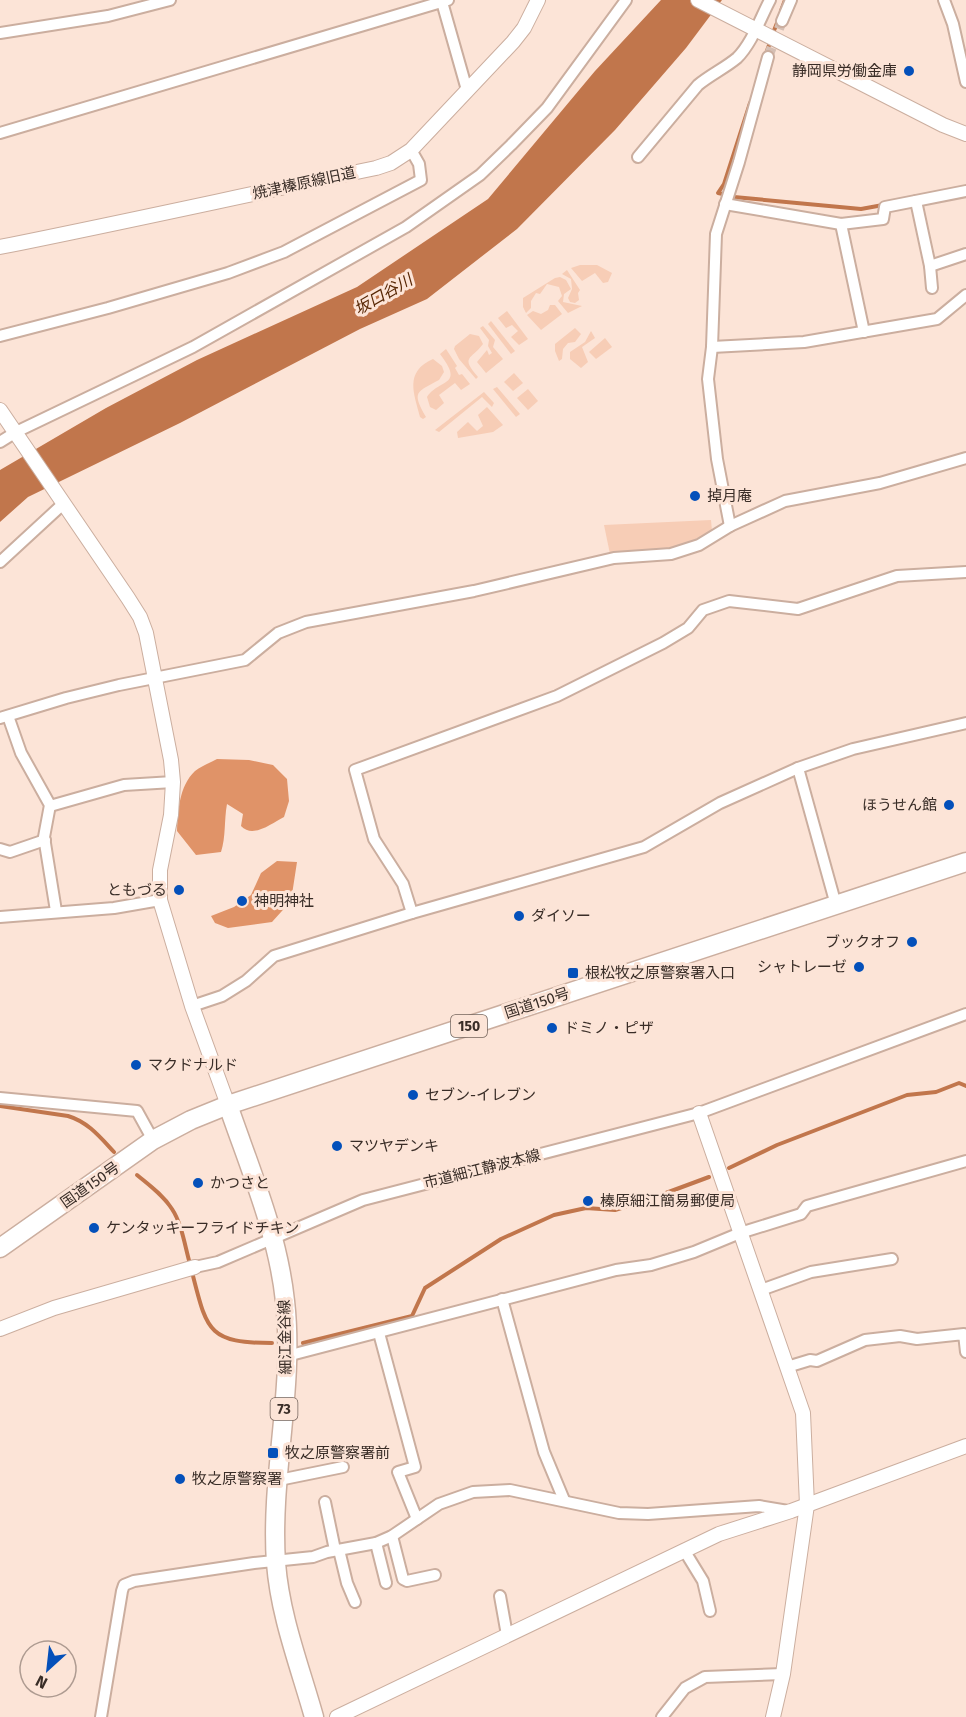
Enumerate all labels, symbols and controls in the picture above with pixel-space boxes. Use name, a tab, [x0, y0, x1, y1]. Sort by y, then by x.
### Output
place label: 静岡県労働金庫	[792, 62, 897, 80]
marker: 静岡県労働金庫	[902, 64, 916, 78]
street label: 焼津榛原線旧道	[251, 163, 357, 203]
water label: 坂口谷川	[351, 269, 417, 319]
place label: 掉月庵	[707, 487, 752, 505]
marker: 掉月庵	[688, 489, 702, 503]
place label: ほうせん館	[862, 796, 937, 814]
marker: ほうせん館	[942, 798, 956, 812]
place label: ともづる	[107, 881, 167, 899]
marker: ともづる	[172, 883, 186, 897]
place label: 神明神社	[254, 892, 314, 910]
marker: 神明神社	[235, 894, 249, 908]
place label: ダイソー	[531, 907, 591, 925]
marker: ダイソー	[512, 909, 526, 923]
place label: ブックオフ	[825, 933, 900, 951]
marker: ブックオフ	[905, 935, 919, 949]
place label: シャトレーゼ	[757, 958, 847, 976]
marker: シャトレーゼ	[852, 960, 866, 974]
place label: 根松牧之原警察署入口	[585, 964, 735, 982]
marker: 根松牧之原警察署入口	[566, 966, 580, 980]
street label: 国道150号	[502, 984, 572, 1022]
road number: 150	[451, 1015, 487, 1037]
place label: ドミノ・ピザ	[564, 1019, 654, 1037]
marker: ドミノ・ピザ	[545, 1021, 559, 1035]
place label: マクドナルド	[148, 1056, 238, 1074]
marker: マクドナルド	[129, 1058, 143, 1072]
place label: セブン-イレブン	[425, 1086, 536, 1104]
marker: セブン-イレブン	[406, 1088, 420, 1102]
place label: マツヤデンキ	[349, 1137, 439, 1155]
marker: マツヤデンキ	[330, 1139, 344, 1153]
street label: 市道細江静波本線	[422, 1146, 542, 1192]
street label: 国道150号	[57, 1158, 123, 1212]
place label: かつさと	[210, 1174, 270, 1192]
marker: かつさと	[191, 1176, 205, 1190]
place label: 榛原細江簡易郵便局	[600, 1192, 735, 1210]
marker: 榛原細江簡易郵便局	[581, 1194, 595, 1208]
place label: ケンタッキーフライドチキン	[106, 1219, 299, 1237]
marker: ケンタッキーフライドチキン	[87, 1221, 101, 1235]
street label: 細江金谷線	[275, 1299, 295, 1375]
road number: 73	[270, 1398, 298, 1420]
place label: 牧之原警察署前	[285, 1444, 390, 1462]
marker: 牧之原警察署前	[266, 1446, 280, 1460]
place label: 牧之原警察署	[192, 1470, 282, 1488]
marker: 牧之原警察署	[173, 1472, 187, 1486]
north arrow	[18, 1639, 78, 1699]
text: N	[32, 1671, 50, 1693]

